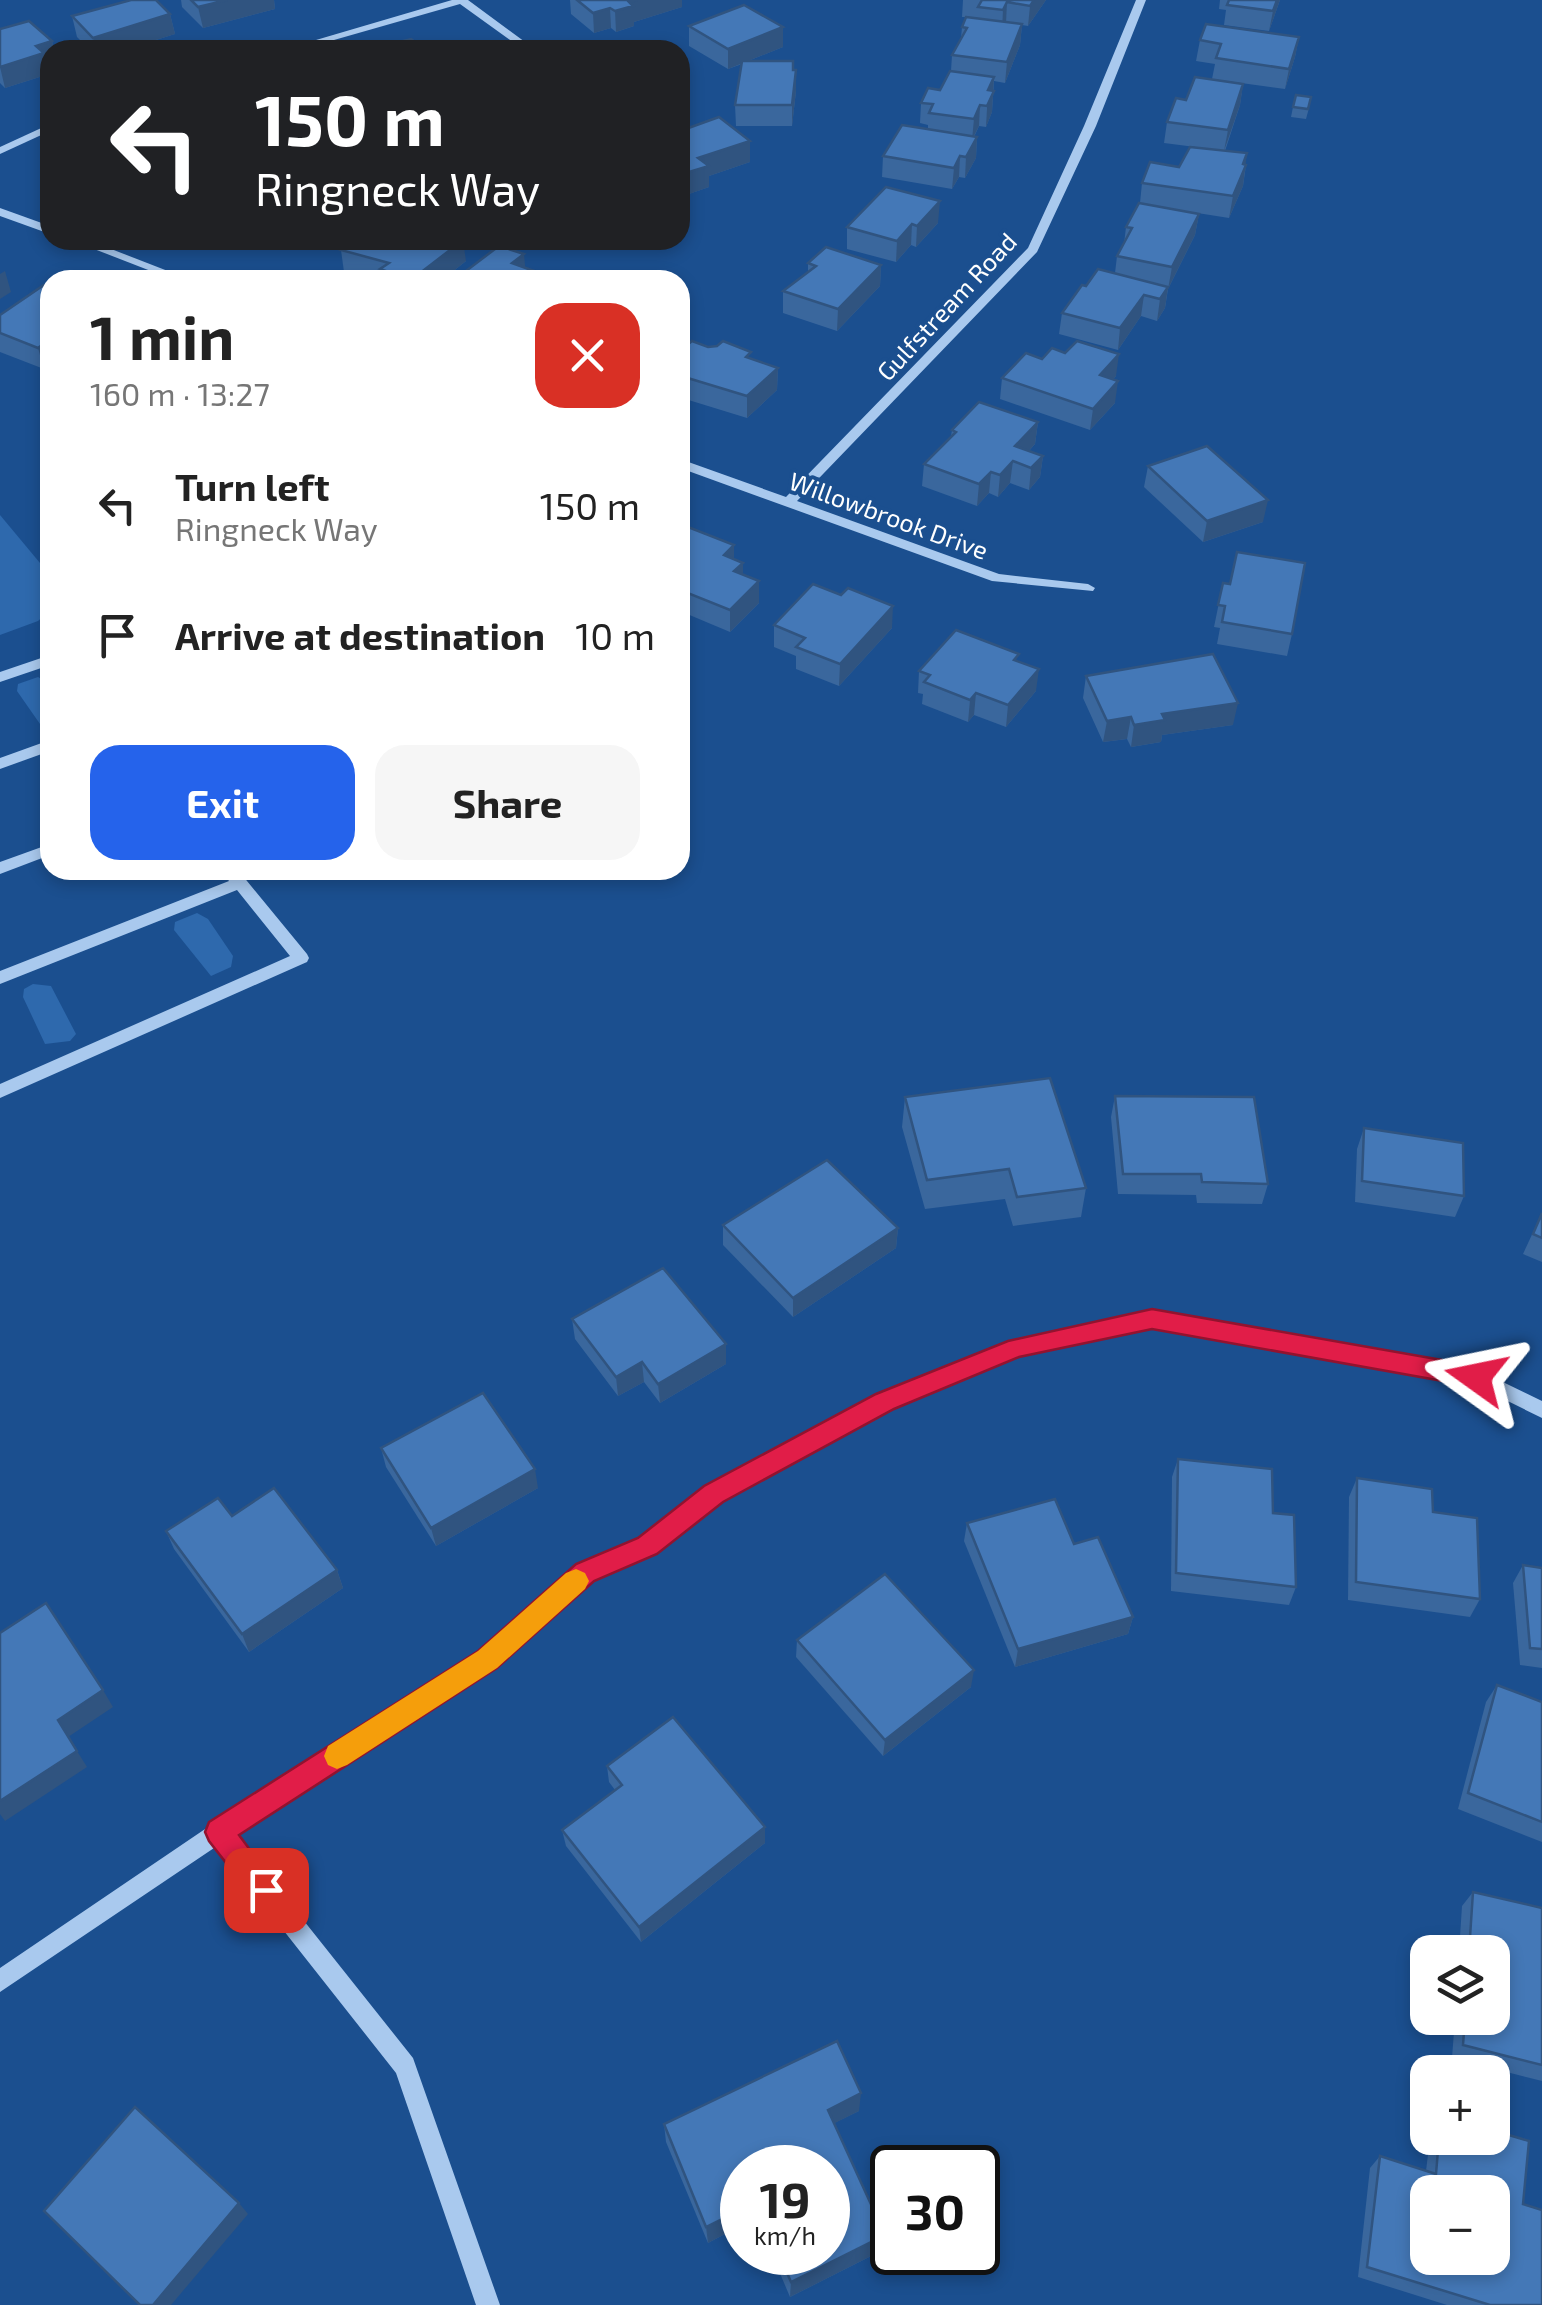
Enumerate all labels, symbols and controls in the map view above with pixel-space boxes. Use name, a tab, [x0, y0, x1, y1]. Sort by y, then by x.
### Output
text: 150 m	[255, 76, 445, 160]
icon: left	[90, 80, 220, 210]
text: Ringneck Way	[255, 161, 540, 215]
street label: Gulfstream Road	[870, 226, 1022, 386]
text: 1 min	[90, 300, 234, 372]
button: close	[535, 303, 640, 408]
text: 160 m · 13:27	[90, 374, 270, 412]
text: Turn left	[175, 463, 330, 509]
street label: Willowbrook Drive	[786, 465, 992, 565]
icon: left	[90, 478, 145, 533]
text: 150 m	[540, 482, 640, 528]
text: Ringneck Way	[175, 509, 378, 547]
icon: arrive	[90, 608, 145, 663]
text: Arrive at destination	[175, 612, 545, 658]
text: 10 m	[575, 612, 655, 658]
button: Exit	[90, 745, 355, 860]
button: Share	[375, 745, 640, 860]
position arrow	[1424, 1325, 1528, 1429]
pin	[224, 1848, 309, 1933]
icon: arrive	[239, 1863, 294, 1918]
map controls	[1410, 1935, 1510, 2275]
button: layers	[1410, 1935, 1510, 2035]
button: +	[1410, 2055, 1510, 2155]
speed limit sign: 30	[870, 2145, 1000, 2275]
text: 19	[759, 2168, 811, 2228]
button: −	[1410, 2175, 1510, 2275]
text: km/h	[754, 2220, 816, 2250]

